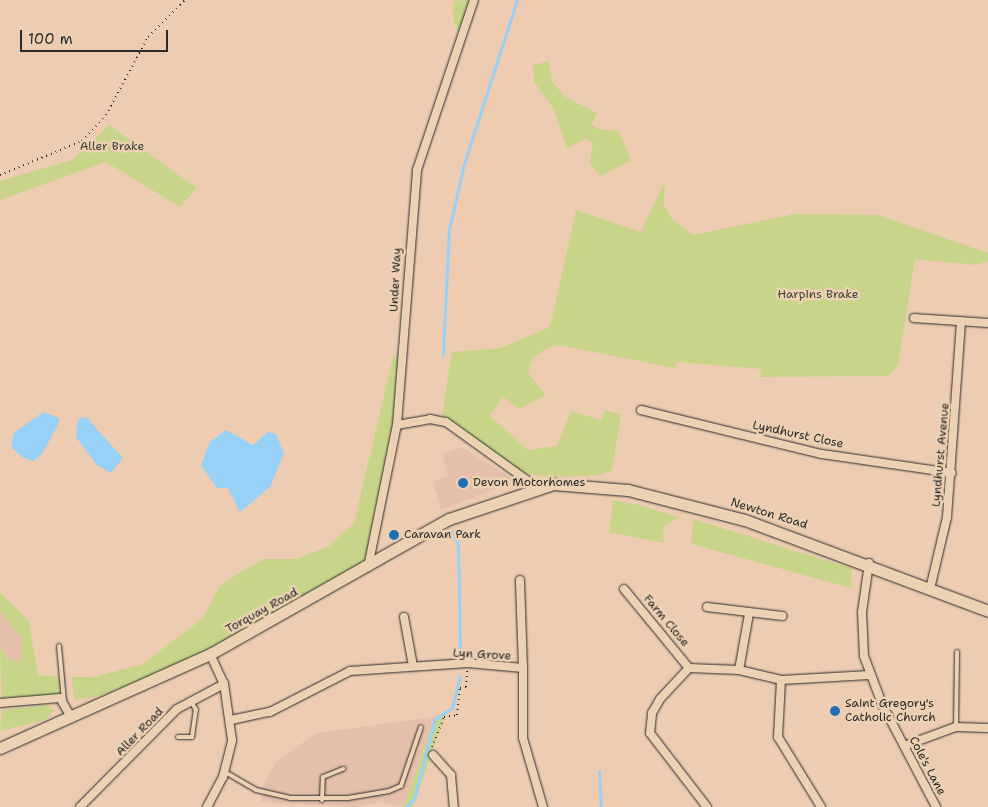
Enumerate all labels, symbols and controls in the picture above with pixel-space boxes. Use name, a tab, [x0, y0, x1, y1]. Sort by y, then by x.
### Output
scale bar	[22, 20, 170, 52]
text: 100 m	[28, 29, 73, 49]
park label: Aller Brake	[80, 140, 144, 154]
street label: Under Way	[387, 248, 405, 312]
park label: Harpins Brake	[777, 288, 859, 302]
street label: Lyndhurst Avenue	[929, 402, 953, 508]
street label: Lyndhurst Close	[751, 418, 845, 452]
place label: Devon Motorhomes	[473, 476, 586, 490]
marker: Devon Motorhomes	[457, 477, 469, 489]
street label: Newton Road	[729, 495, 809, 533]
place label: Caravan Park	[404, 528, 481, 542]
marker: Caravan Park	[388, 529, 400, 541]
street label: Torquay Road	[223, 585, 301, 637]
street label: Farm Close	[640, 592, 692, 650]
street label: Lyn Grove	[452, 646, 512, 664]
place label: Saint Gregory's Catholic Church	[845, 697, 936, 725]
street label: Aller Road	[113, 705, 167, 759]
marker: Saint Gregory's Catholic Church	[829, 705, 841, 717]
street label: Cole's Lane	[906, 734, 948, 798]

